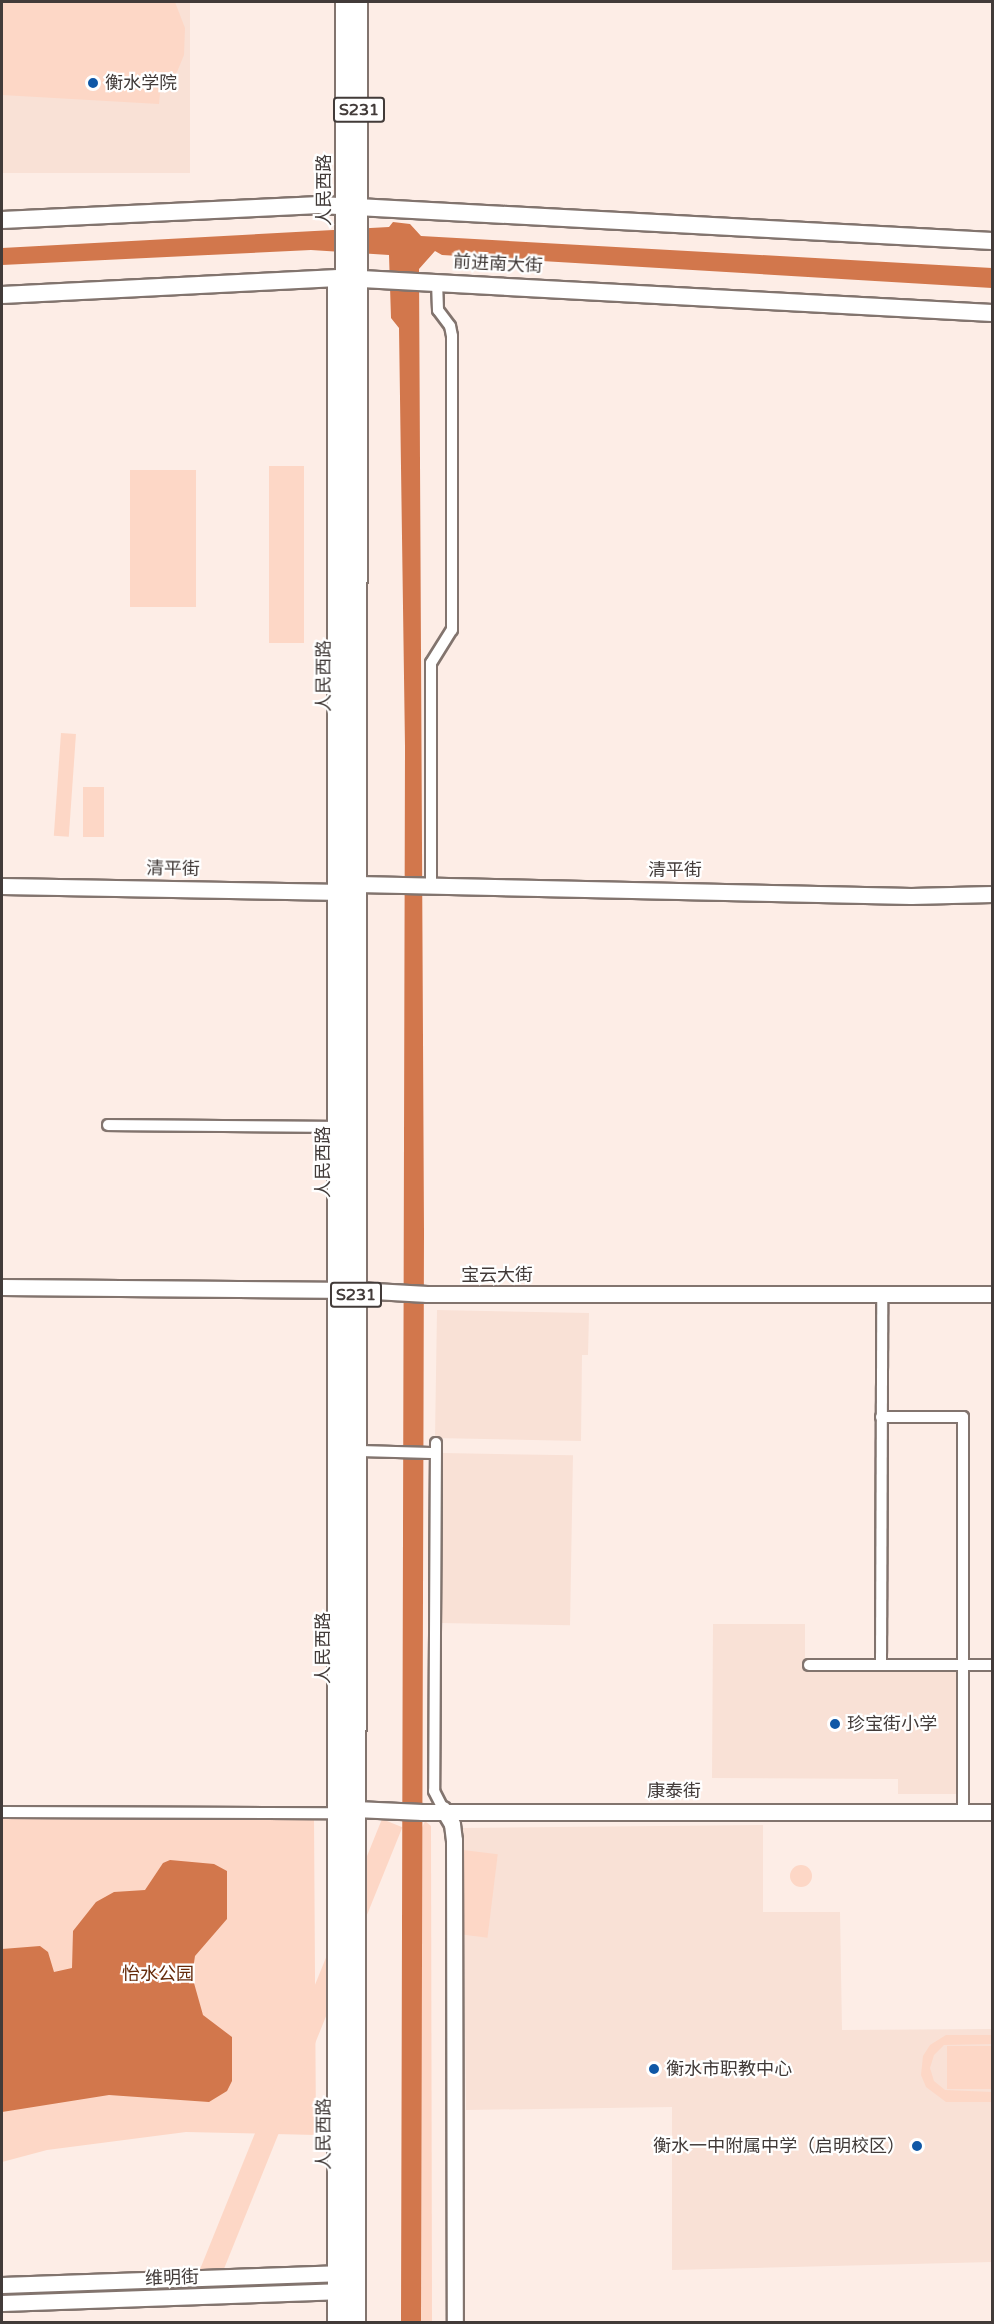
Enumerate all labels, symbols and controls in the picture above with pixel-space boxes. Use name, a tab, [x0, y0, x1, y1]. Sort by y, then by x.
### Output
place label: 衡水学院	[105, 72, 177, 94]
marker: 衡水学院	[86, 76, 100, 90]
road number: S231	[332, 97, 386, 123]
street label: 人民西路	[313, 154, 335, 226]
street label: 前进南大街	[452, 251, 544, 277]
street label: 人民西路	[313, 640, 335, 712]
street label: 清平街	[146, 858, 200, 880]
street label: 清平街	[648, 859, 702, 881]
street label: 人民西路	[312, 1126, 334, 1198]
street label: 宝云大街	[461, 1264, 533, 1286]
road number: S231	[329, 1282, 383, 1308]
street label: 人民西路	[312, 1612, 334, 1684]
place label: 珍宝街小学	[847, 1713, 937, 1735]
marker: 珍宝街小学	[828, 1717, 842, 1731]
street label: 康泰街	[647, 1780, 701, 1802]
park label: 怡水公园	[122, 1963, 194, 1985]
place label: 衡水市职教中心	[666, 2058, 792, 2080]
marker: 衡水市职教中心	[647, 2062, 661, 2076]
street label: 人民西路	[313, 2098, 335, 2170]
place label: 衡水一中附属中学（启明校区）	[653, 2135, 905, 2157]
marker: 衡水一中附属中学（启明校区）	[910, 2139, 924, 2153]
street label: 维明街	[145, 2266, 199, 2290]

